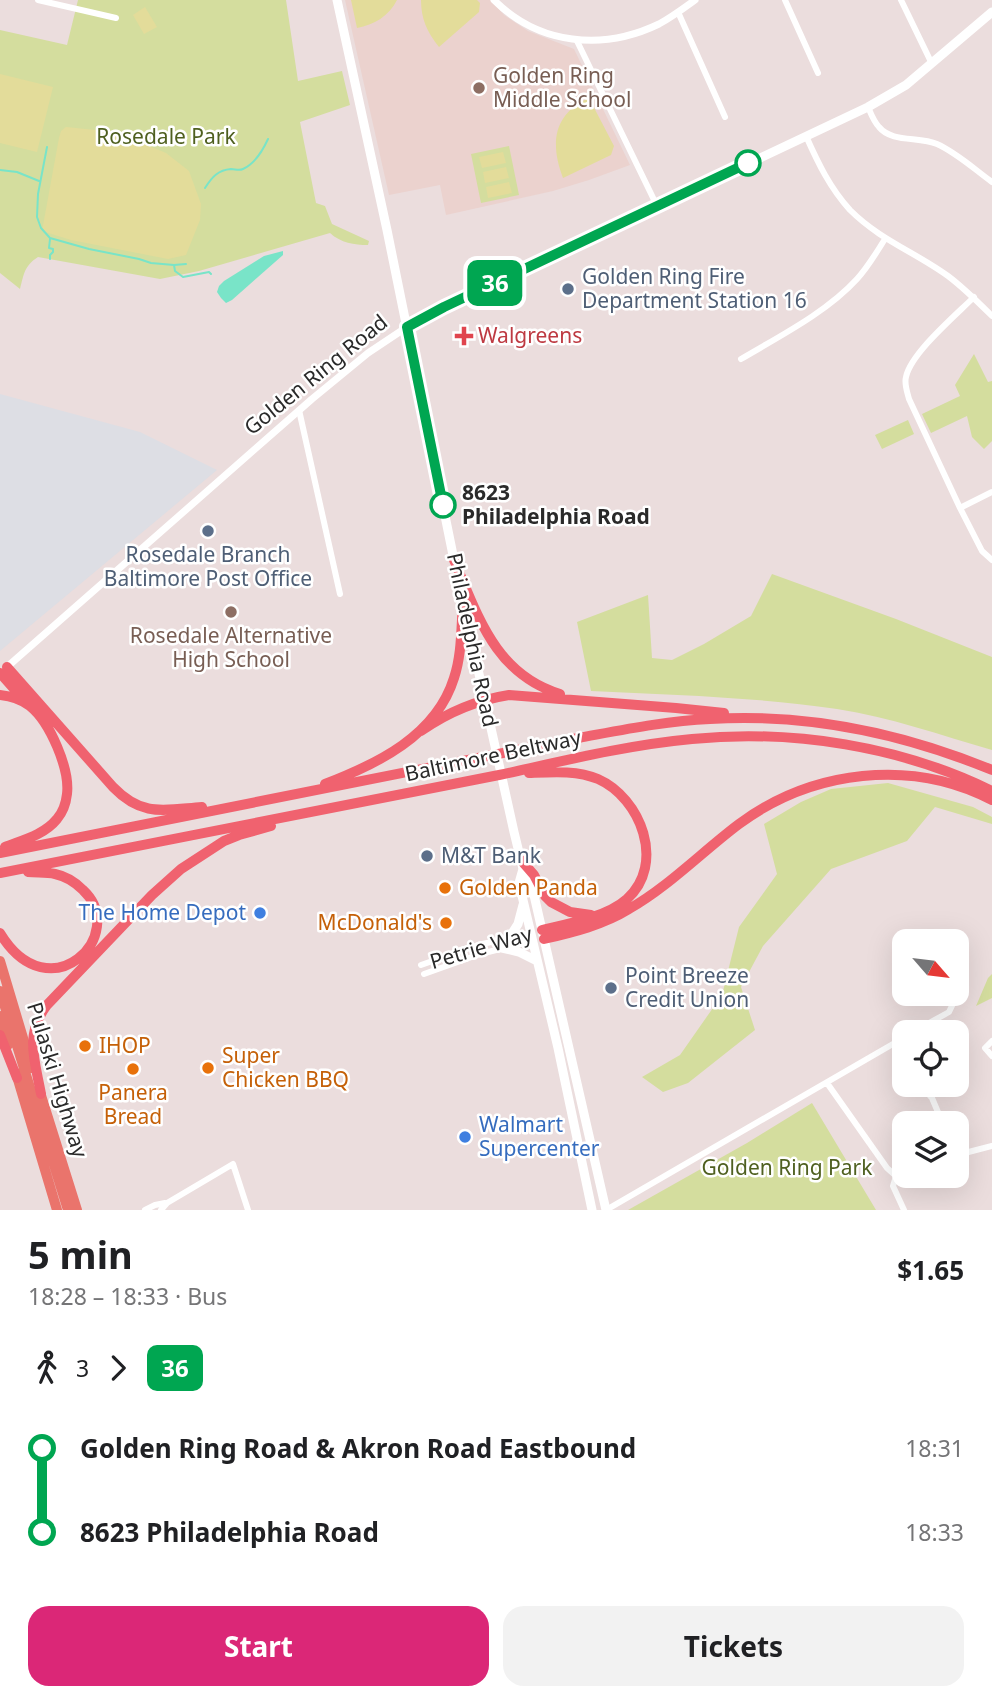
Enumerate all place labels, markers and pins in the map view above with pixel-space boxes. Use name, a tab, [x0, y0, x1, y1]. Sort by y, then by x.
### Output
place label: Golden Ring Middle School	[493, 61, 631, 113]
marker: Golden Ring Middle School	[471, 80, 487, 96]
unlabelled marker	[735, 150, 761, 176]
place label: Golden Ring Fire Department Station 16	[582, 262, 807, 314]
marker: Golden Ring Fire Department Station 16	[560, 281, 576, 297]
place label: Walgreens	[478, 321, 582, 349]
marker: Walgreens	[456, 328, 472, 344]
place label: 8623 Philadelphia Road	[462, 478, 650, 530]
marker: 8623 Philadelphia Road	[430, 492, 456, 518]
marker: Rosedale Branch Baltimore Post Office	[200, 523, 216, 539]
place label: Rosedale Branch Baltimore Post Office	[104, 540, 312, 592]
marker: Rosedale Alternative High School	[223, 604, 239, 620]
place label: Rosedale Alternative High School	[130, 621, 332, 673]
place label: M&T Bank	[441, 841, 542, 869]
marker: M&T Bank	[419, 848, 435, 864]
place label: Golden Panda	[459, 873, 598, 901]
marker: Golden Panda	[437, 880, 453, 896]
place label: The Home Depot	[78, 898, 246, 926]
marker: The Home Depot	[252, 905, 268, 921]
place label: McDonald's	[318, 908, 432, 936]
marker: McDonald's	[438, 915, 454, 931]
place label: Point Breeze Credit Union	[625, 961, 749, 1013]
marker: Point Breeze Credit Union	[603, 980, 619, 996]
place label: IHOP	[99, 1031, 151, 1059]
marker: IHOP	[77, 1038, 93, 1054]
place label: Super Chicken BBQ	[222, 1041, 349, 1093]
marker: Super Chicken BBQ	[200, 1060, 216, 1076]
marker: Panera Bread	[125, 1061, 141, 1077]
place label: Panera Bread	[98, 1078, 168, 1130]
place label: Walmart Supercenter	[479, 1110, 600, 1162]
marker: Walmart Supercenter	[457, 1129, 473, 1145]

